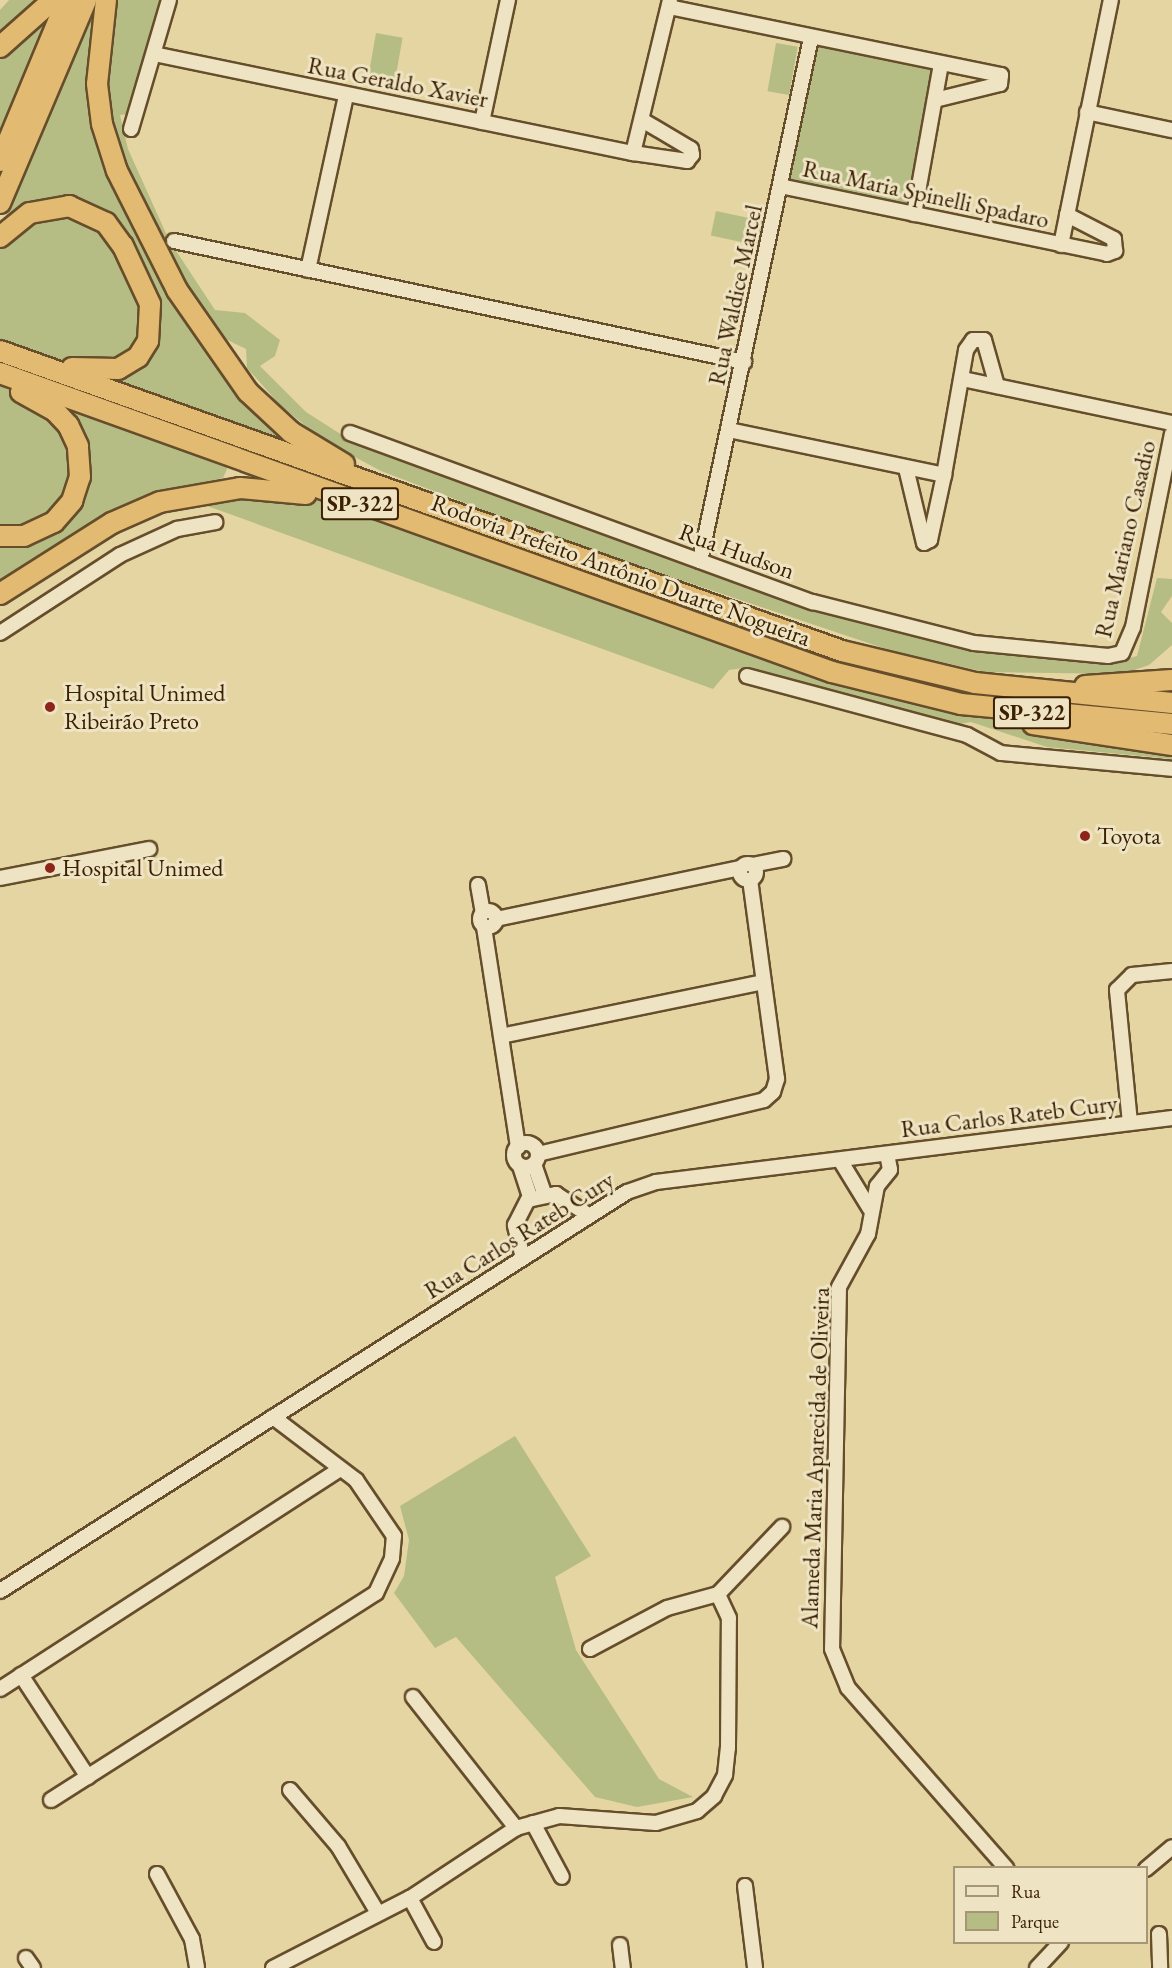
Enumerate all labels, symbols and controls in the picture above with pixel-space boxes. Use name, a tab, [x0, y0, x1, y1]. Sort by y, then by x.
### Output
street label: Rua Geraldo Xavier	[305, 50, 491, 114]
street label: Rua Maria Spinelli Spadaro	[800, 154, 1052, 234]
street label: Rua Waldice Marcel	[702, 202, 768, 388]
street label: Rua Mariano Casadio	[1088, 438, 1162, 640]
road number: SP-322	[320, 485, 400, 523]
street label: Rodovia Prefeito Antônio Duarte Nogueira	[428, 488, 814, 652]
street label: Rua Hudson	[675, 517, 799, 585]
place label: Hospital Unimed Ribeirão Preto	[64, 679, 225, 735]
road number: SP-322	[992, 694, 1072, 732]
marker: Hospital Unimed Ribeirão Preto	[41, 698, 59, 716]
place label: Toyota	[1097, 822, 1161, 850]
marker: Toyota	[1078, 829, 1092, 843]
place label: Hospital Unimed	[62, 854, 223, 882]
marker: Hospital Unimed	[43, 861, 57, 875]
street label: Rua Carlos Rateb Cury	[899, 1088, 1119, 1144]
street label: Rua Carlos Rateb Cury	[419, 1165, 619, 1305]
street label: Alameda Maria Aparecida de Oliveira	[795, 1287, 835, 1629]
legend	[953, 1866, 1148, 1944]
text: Rua	[1011, 1880, 1041, 1903]
text: Parque	[1011, 1910, 1059, 1933]

